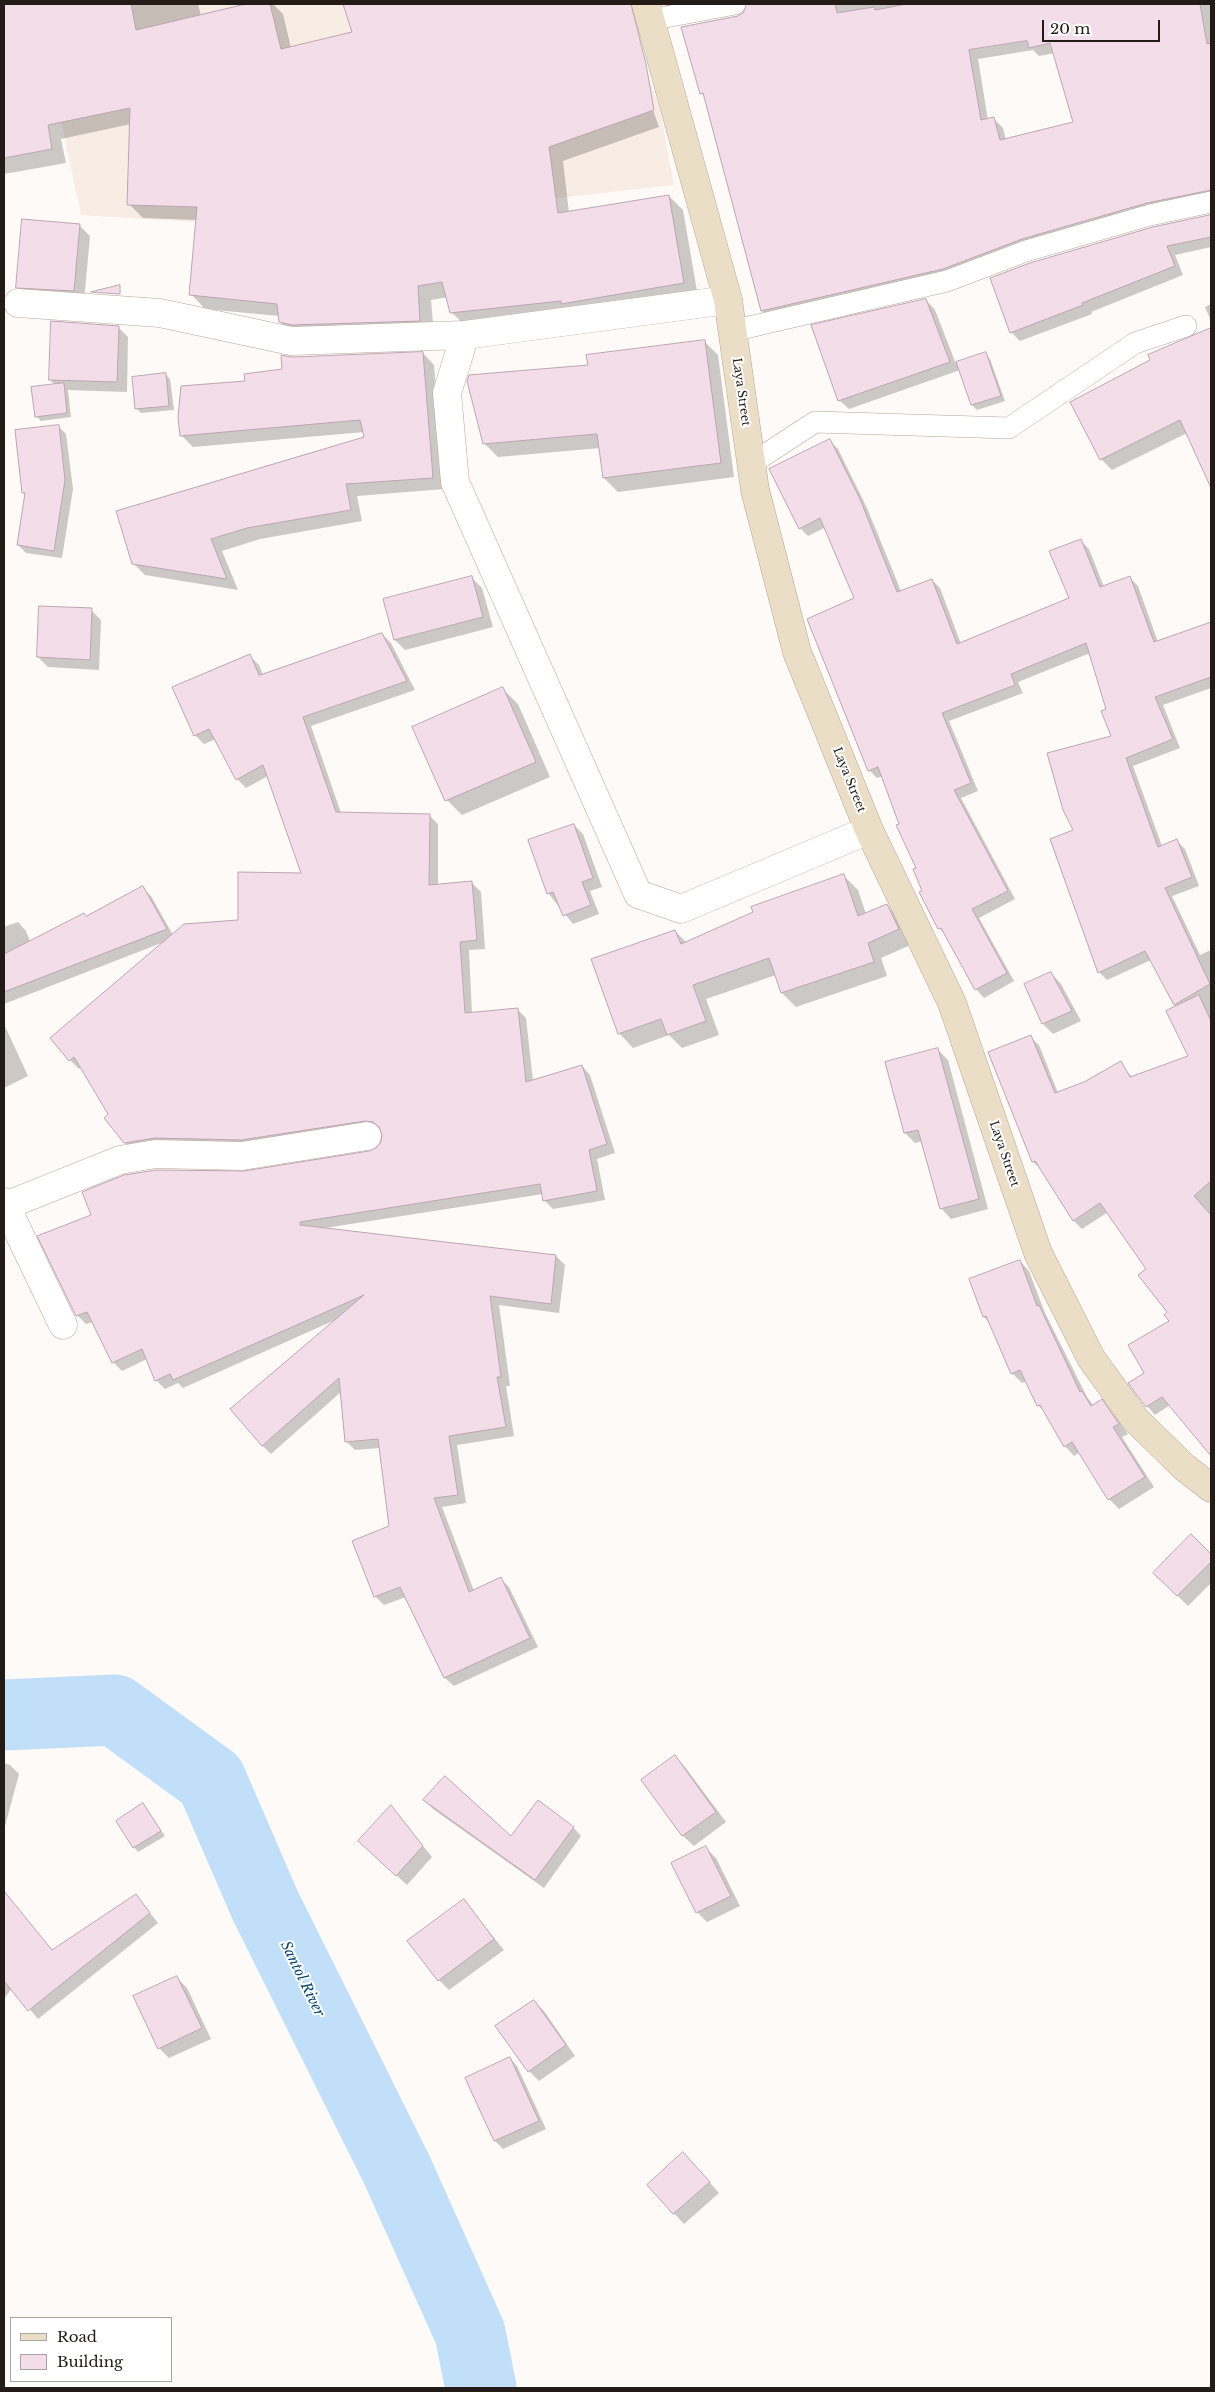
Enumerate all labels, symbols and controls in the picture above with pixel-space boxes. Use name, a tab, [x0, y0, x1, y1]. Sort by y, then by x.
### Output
scale bar	[1045, 10, 1162, 42]
text: 20 m	[1050, 19, 1090, 38]
street label: Laya Street	[729, 357, 753, 427]
street label: Laya Street	[829, 745, 869, 815]
street label: Laya Street	[986, 1119, 1022, 1189]
water label: Santol River	[277, 1939, 327, 2019]
legend	[10, 2317, 172, 2382]
text: Road	[57, 2327, 97, 2346]
text: Building	[57, 2352, 123, 2371]

